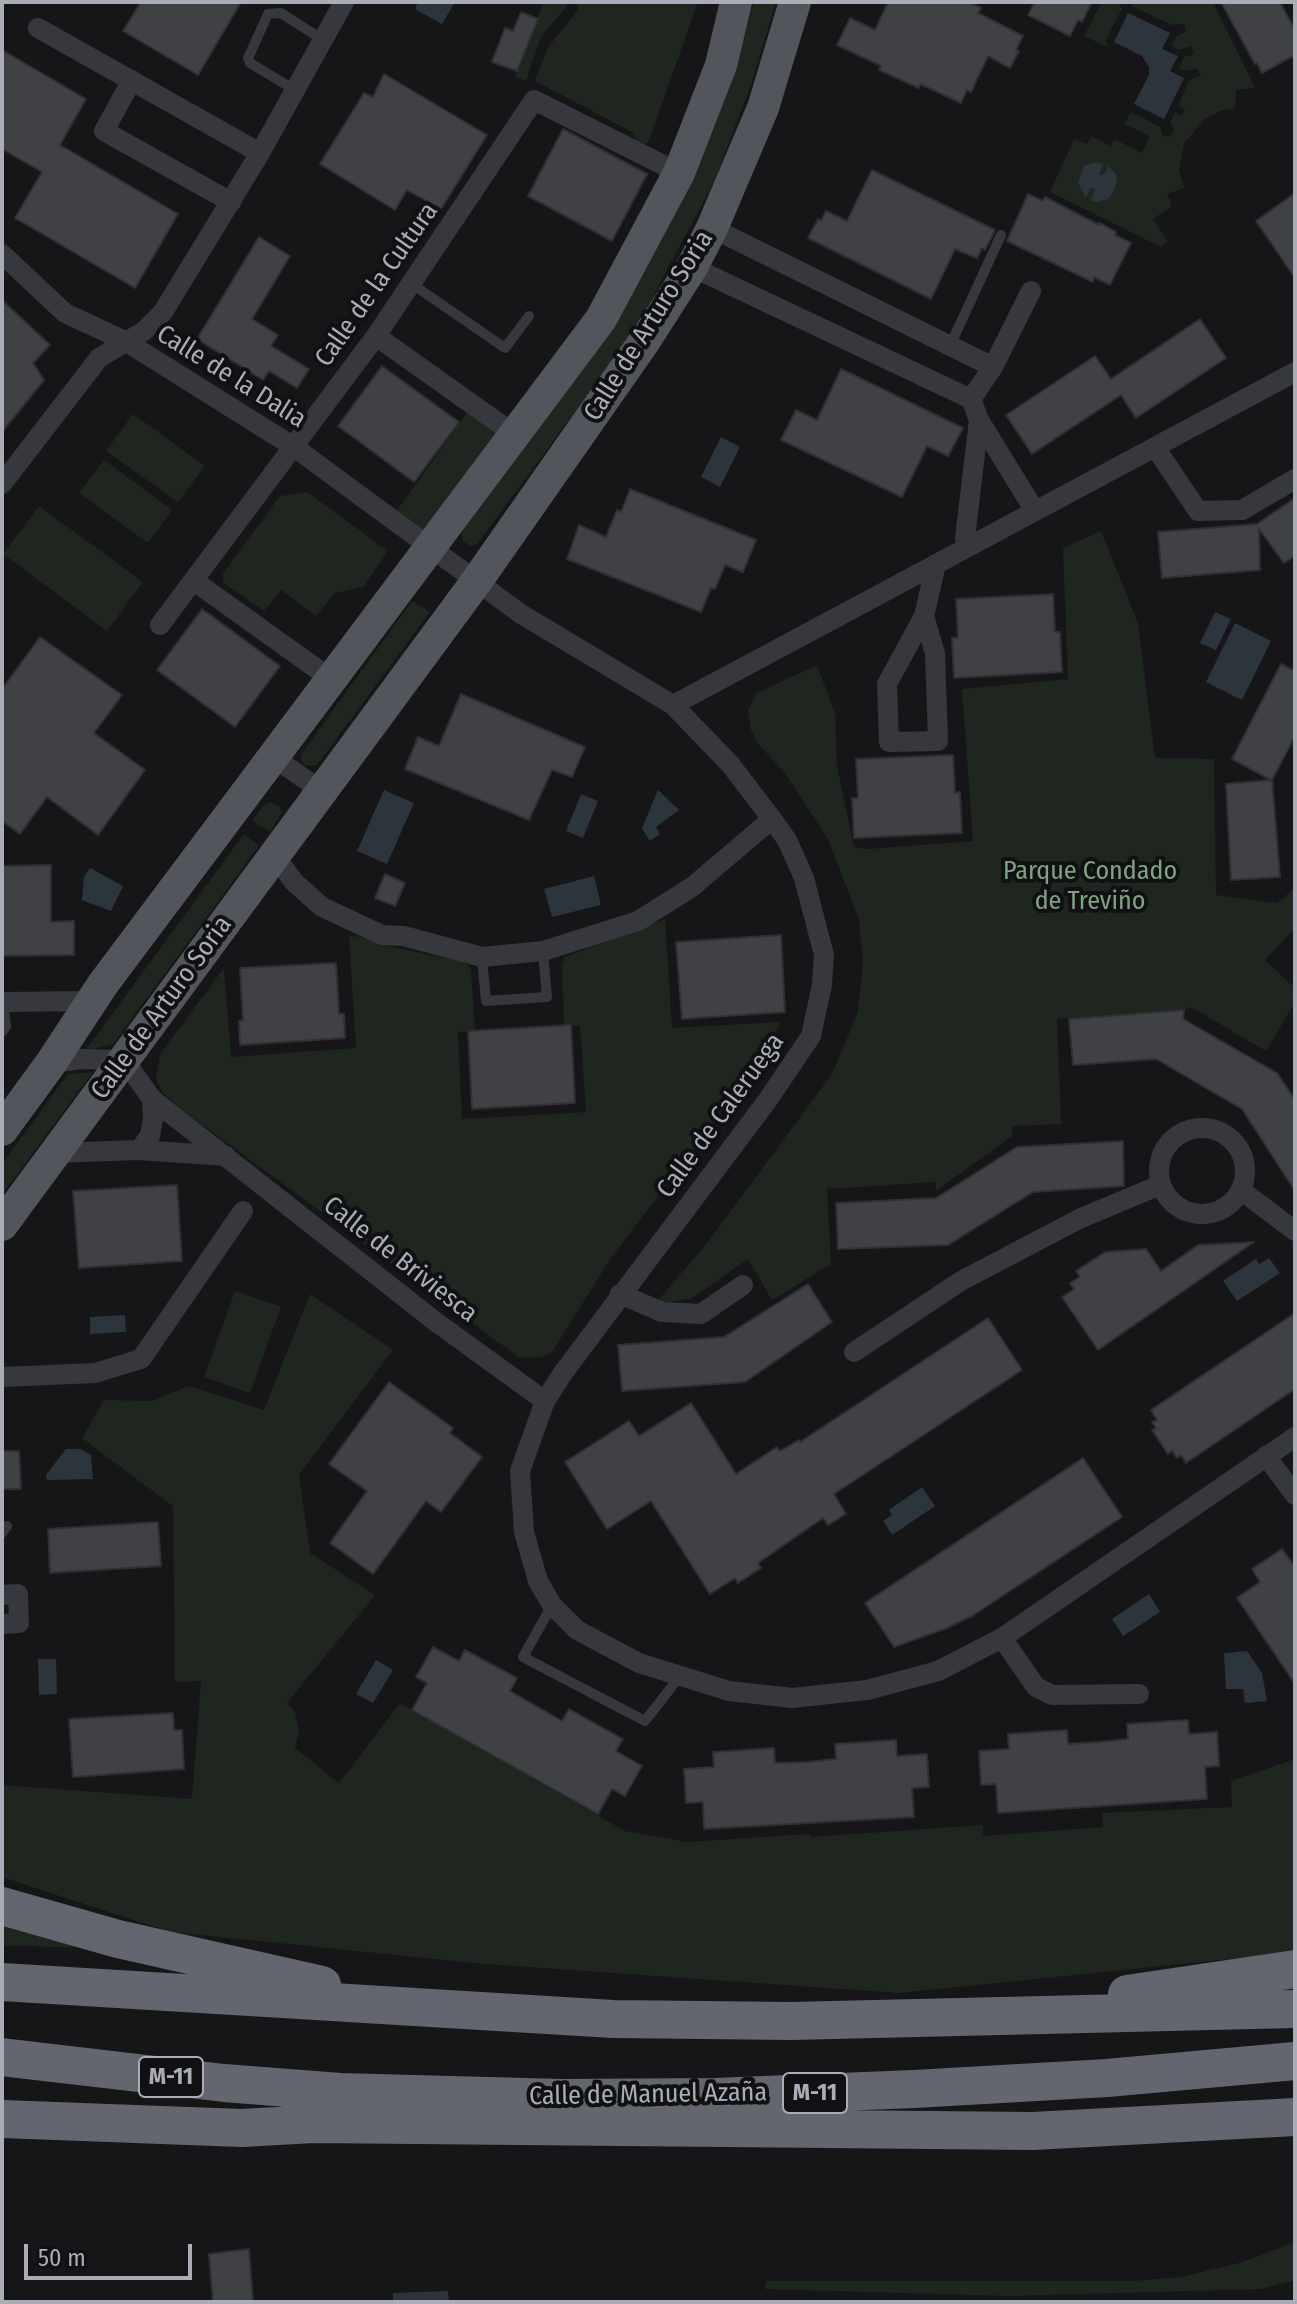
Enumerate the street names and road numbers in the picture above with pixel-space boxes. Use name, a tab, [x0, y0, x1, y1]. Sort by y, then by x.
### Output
street label: Calle de la Cultura	[309, 197, 445, 373]
street label: Calle de Arturo Soria	[578, 225, 720, 427]
street label: Calle de la Dalia	[151, 319, 311, 435]
street label: Calle de Arturo Soria	[85, 910, 239, 1106]
street label: Calle de Caleruega	[651, 1028, 791, 1204]
street label: Calle de Briviesca	[317, 1190, 483, 1330]
road number: M-11	[139, 2057, 203, 2097]
road number: M-11	[783, 2073, 847, 2113]
street label: Calle de Manuel Azaña	[529, 2077, 767, 2113]

